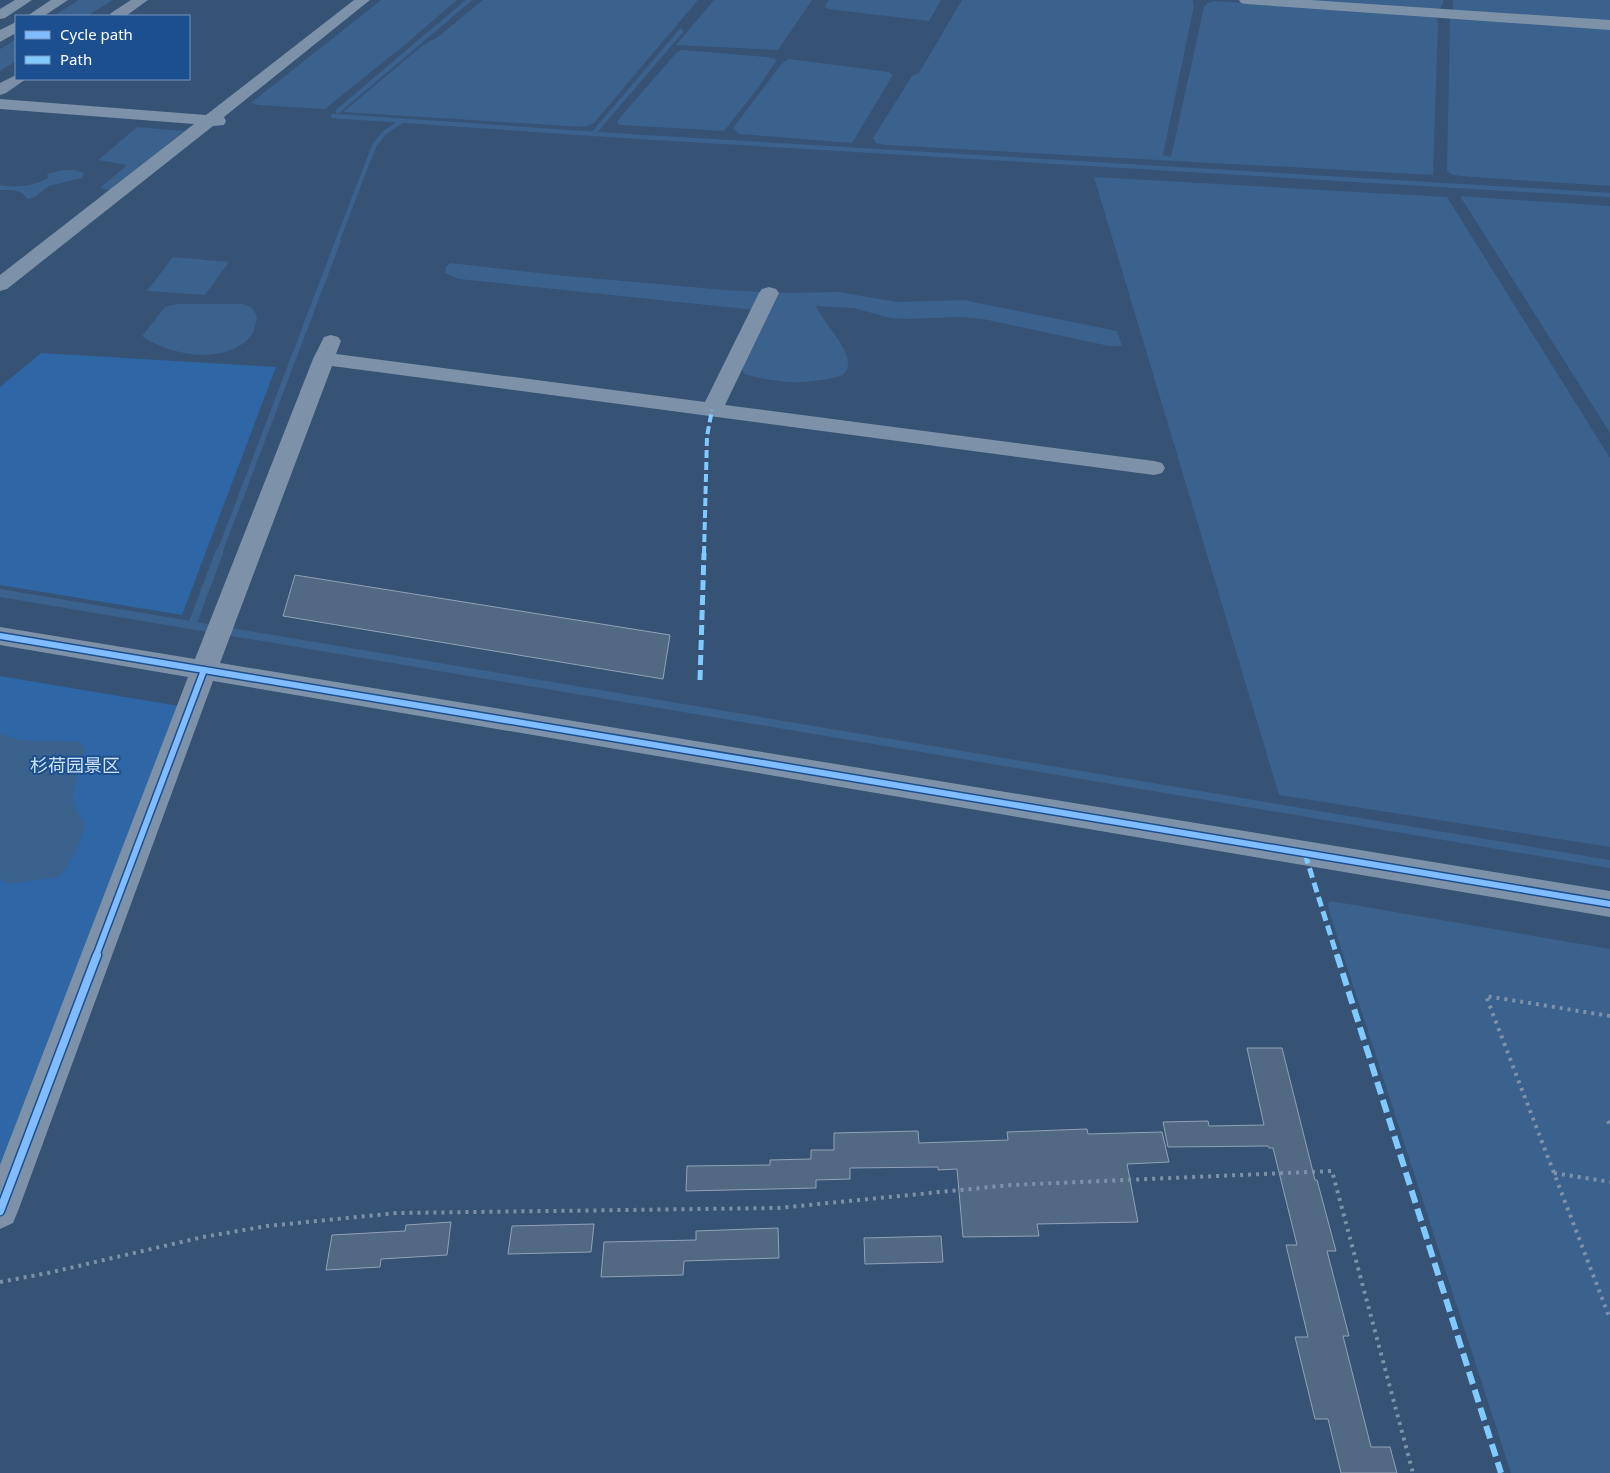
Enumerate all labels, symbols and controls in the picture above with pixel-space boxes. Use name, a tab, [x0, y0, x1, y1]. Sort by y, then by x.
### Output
legend	[15, 15, 190, 80]
text: Cycle path	[60, 24, 133, 44]
text: Path	[60, 49, 92, 69]
park label: 杉荷园景区	[30, 753, 120, 777]

